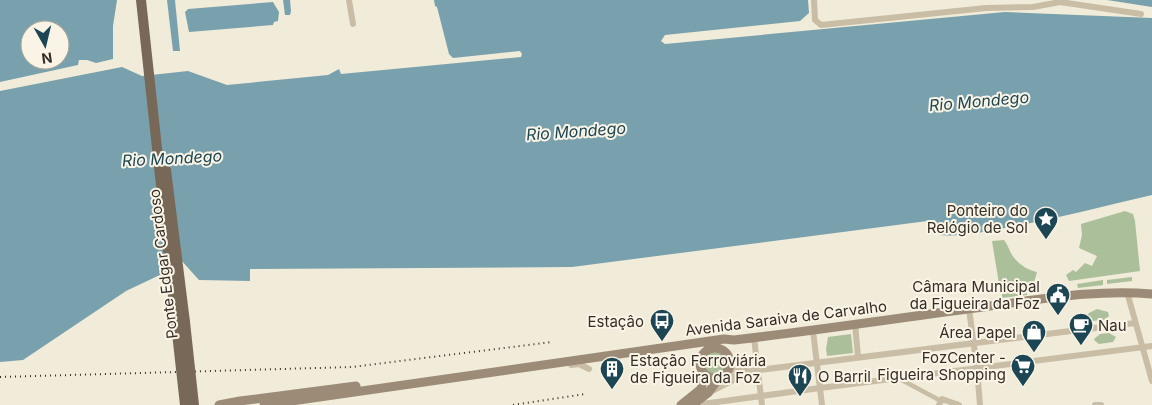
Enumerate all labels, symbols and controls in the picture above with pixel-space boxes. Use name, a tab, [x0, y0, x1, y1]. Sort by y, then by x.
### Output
north arrow	[20, 20, 70, 70]
text: N	[40, 49, 53, 68]
water label: Rio Mondego	[928, 87, 1030, 115]
water label: Rio Mondego	[525, 118, 627, 144]
water label: Rio Mondego	[121, 145, 223, 171]
street label: Ponte Edgar Cardoso	[144, 188, 182, 340]
place label: Ponteiro do Relógio de Sol	[927, 201, 1028, 237]
place icon: Ponteiro do Relógio de Sol	[1033, 206, 1059, 240]
place label: Câmara Municipal da Figueira da Foz	[910, 277, 1040, 313]
public building icon: Câmara Municipal da Figueira da Foz	[1045, 282, 1071, 316]
street label: Avenida Saraiva de Carvalho	[684, 296, 888, 340]
bus stop icon: Estaçâo	[649, 308, 675, 342]
place label: Estaçâo	[588, 312, 644, 331]
cafe icon: Nau	[1068, 312, 1094, 346]
place label: Nau	[1098, 316, 1127, 335]
shop icon: Área Papel	[1021, 319, 1047, 353]
place label: Área Papel	[939, 323, 1016, 342]
place label: FozCenter - Figueira Shopping	[877, 348, 1006, 384]
place label: Estação Ferroviária de Figueira da Foz	[630, 351, 766, 387]
supermarket icon: FozCenter - Figueira Shopping	[1010, 353, 1036, 387]
building icon: Estação Ferroviária de Figueira da Foz	[599, 356, 625, 390]
restaurant icon: O Barril	[787, 363, 813, 397]
place label: O Barril	[818, 367, 871, 386]

